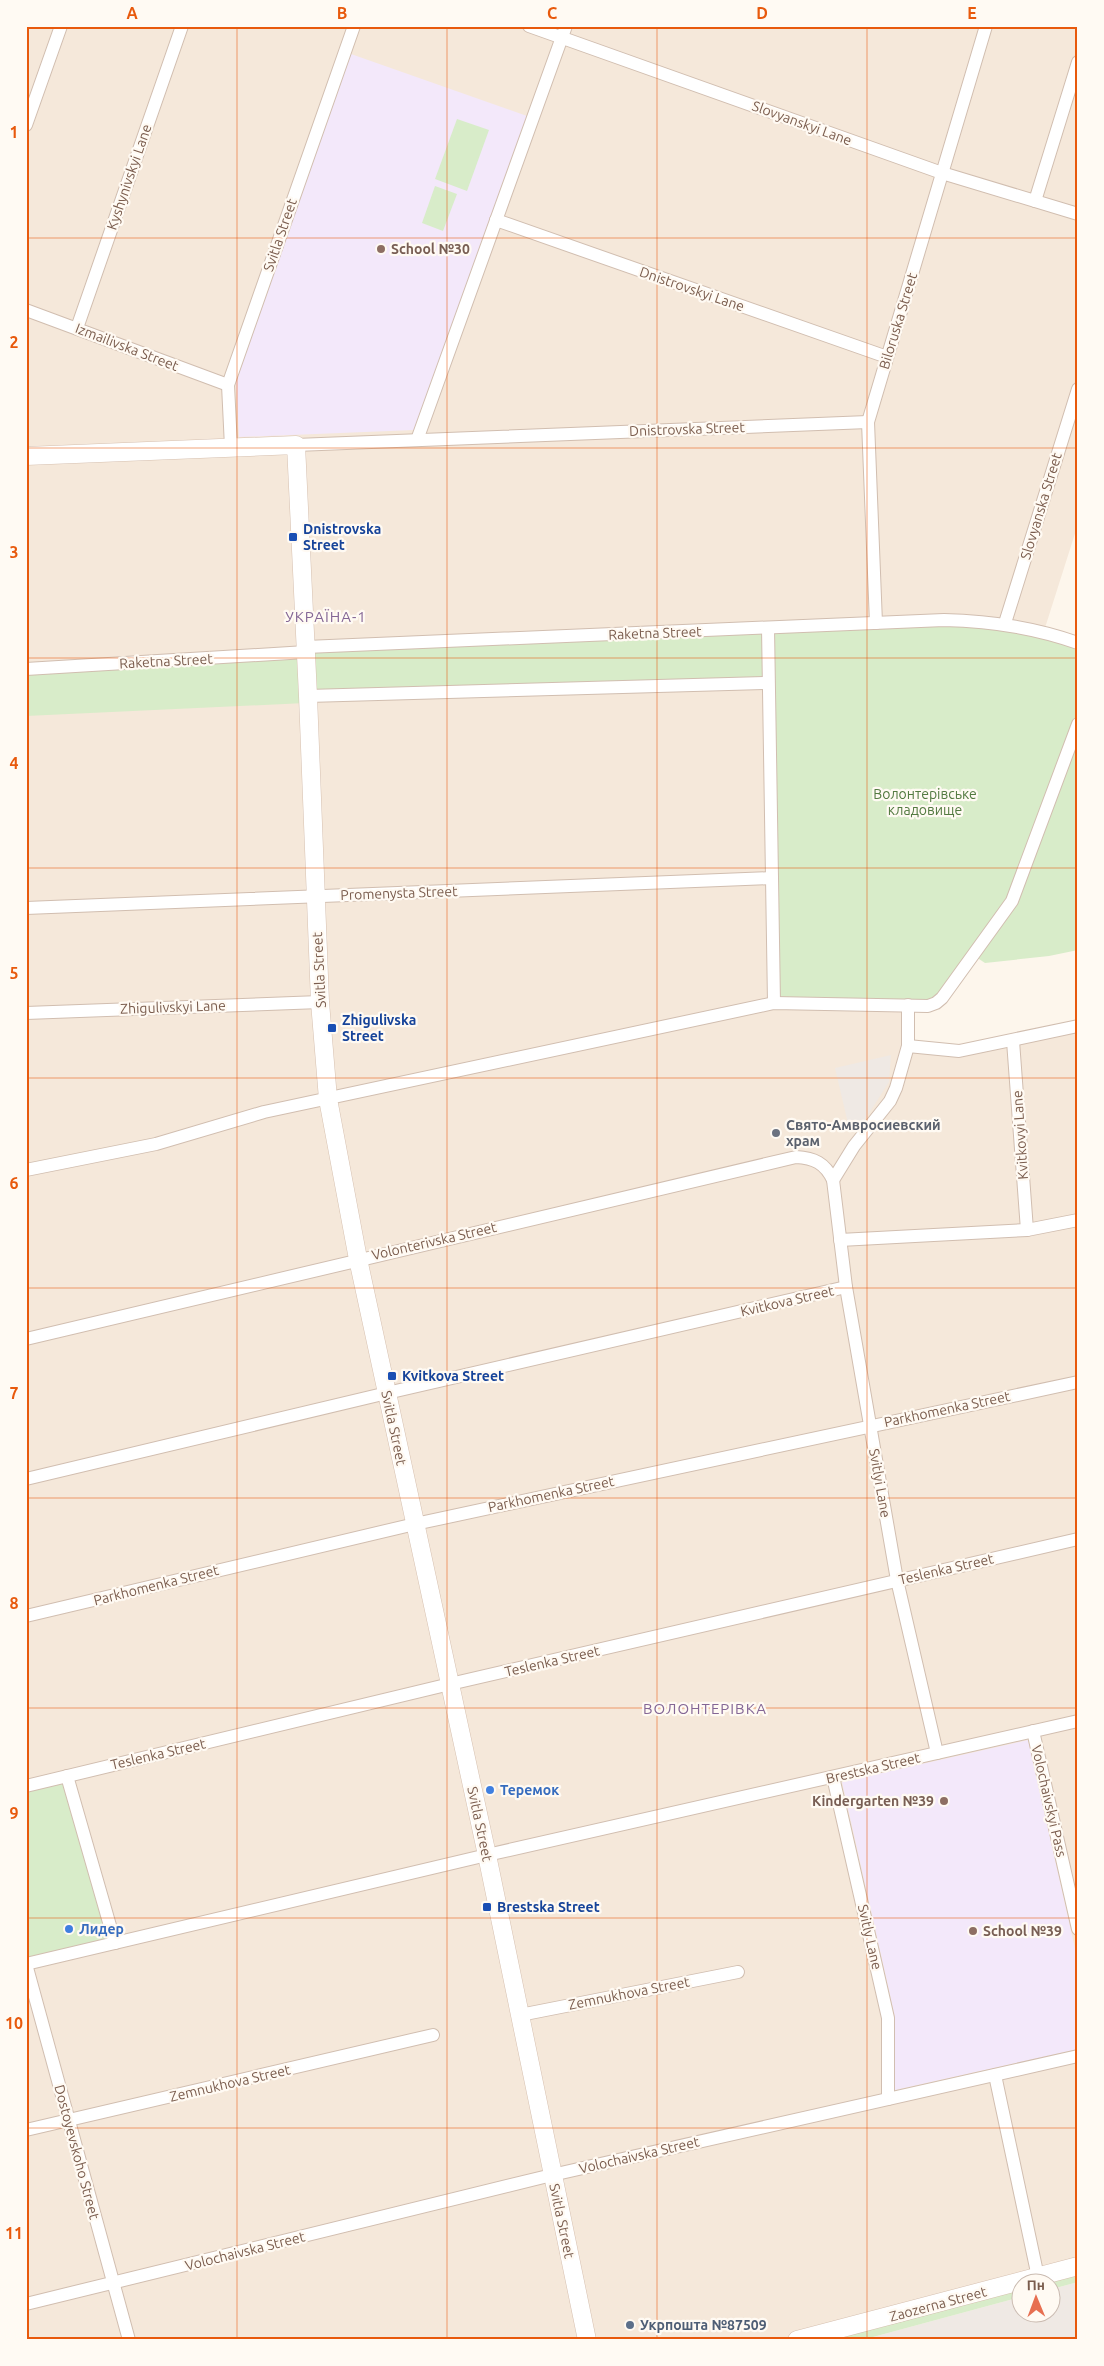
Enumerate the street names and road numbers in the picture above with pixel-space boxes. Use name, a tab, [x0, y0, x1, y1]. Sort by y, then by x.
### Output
street label: Slovyanskyi Lane	[750, 98, 854, 148]
street label: Kyshynivskyi Lane	[103, 122, 155, 232]
street label: Svitla Street	[260, 196, 300, 274]
street label: Dnistrovskyi Lane	[638, 264, 746, 314]
street label: Biloruska Street	[876, 270, 920, 371]
street label: Izmailivska Street	[73, 320, 181, 374]
street label: Dnistrovska Street	[629, 419, 746, 439]
street label: Slovyanska Street	[1017, 450, 1065, 561]
street label: Raketna Street	[608, 623, 702, 643]
street label: Raketna Street	[119, 651, 214, 671]
street label: Promenysta Street	[340, 883, 458, 903]
street label: Svitla Street	[309, 931, 329, 1008]
street label: Zhigulivskyi Lane	[120, 997, 226, 1017]
street label: Kvitkovyi Lane	[1009, 1090, 1031, 1180]
street label: Volonterivska Street	[370, 1219, 499, 1263]
street label: Kvitkova Street	[739, 1282, 836, 1320]
street label: Parkhomenka Street	[883, 1388, 1012, 1430]
street label: Svitla Street	[378, 1389, 410, 1467]
street label: Svitlyi Lane	[866, 1447, 894, 1519]
street label: Parkhomenka Street	[487, 1473, 616, 1515]
street label: Teslenka Street	[897, 1550, 995, 1588]
street label: Parkhomenka Street	[92, 1562, 221, 1608]
street label: Teslenka Street	[503, 1642, 601, 1680]
street label: Teslenka Street	[109, 1735, 207, 1773]
street label: Volochaivskyi Pass	[1028, 1743, 1070, 1859]
street label: Brestska Street	[824, 1749, 922, 1787]
street label: Svitla Street	[464, 1785, 496, 1863]
street label: Svitly Lane	[855, 1903, 885, 1971]
street label: Zemnukhova Street	[567, 1973, 691, 2013]
street label: Zemnukhova Street	[168, 2061, 292, 2105]
street label: Dostoyevskoho Street	[51, 2083, 103, 2221]
street label: Volochaivska Street	[577, 2133, 701, 2177]
street label: Svitla Street	[546, 2182, 578, 2260]
street label: Volochaivska Street	[183, 2228, 307, 2274]
street label: Zaozerna Street	[888, 2283, 989, 2325]

